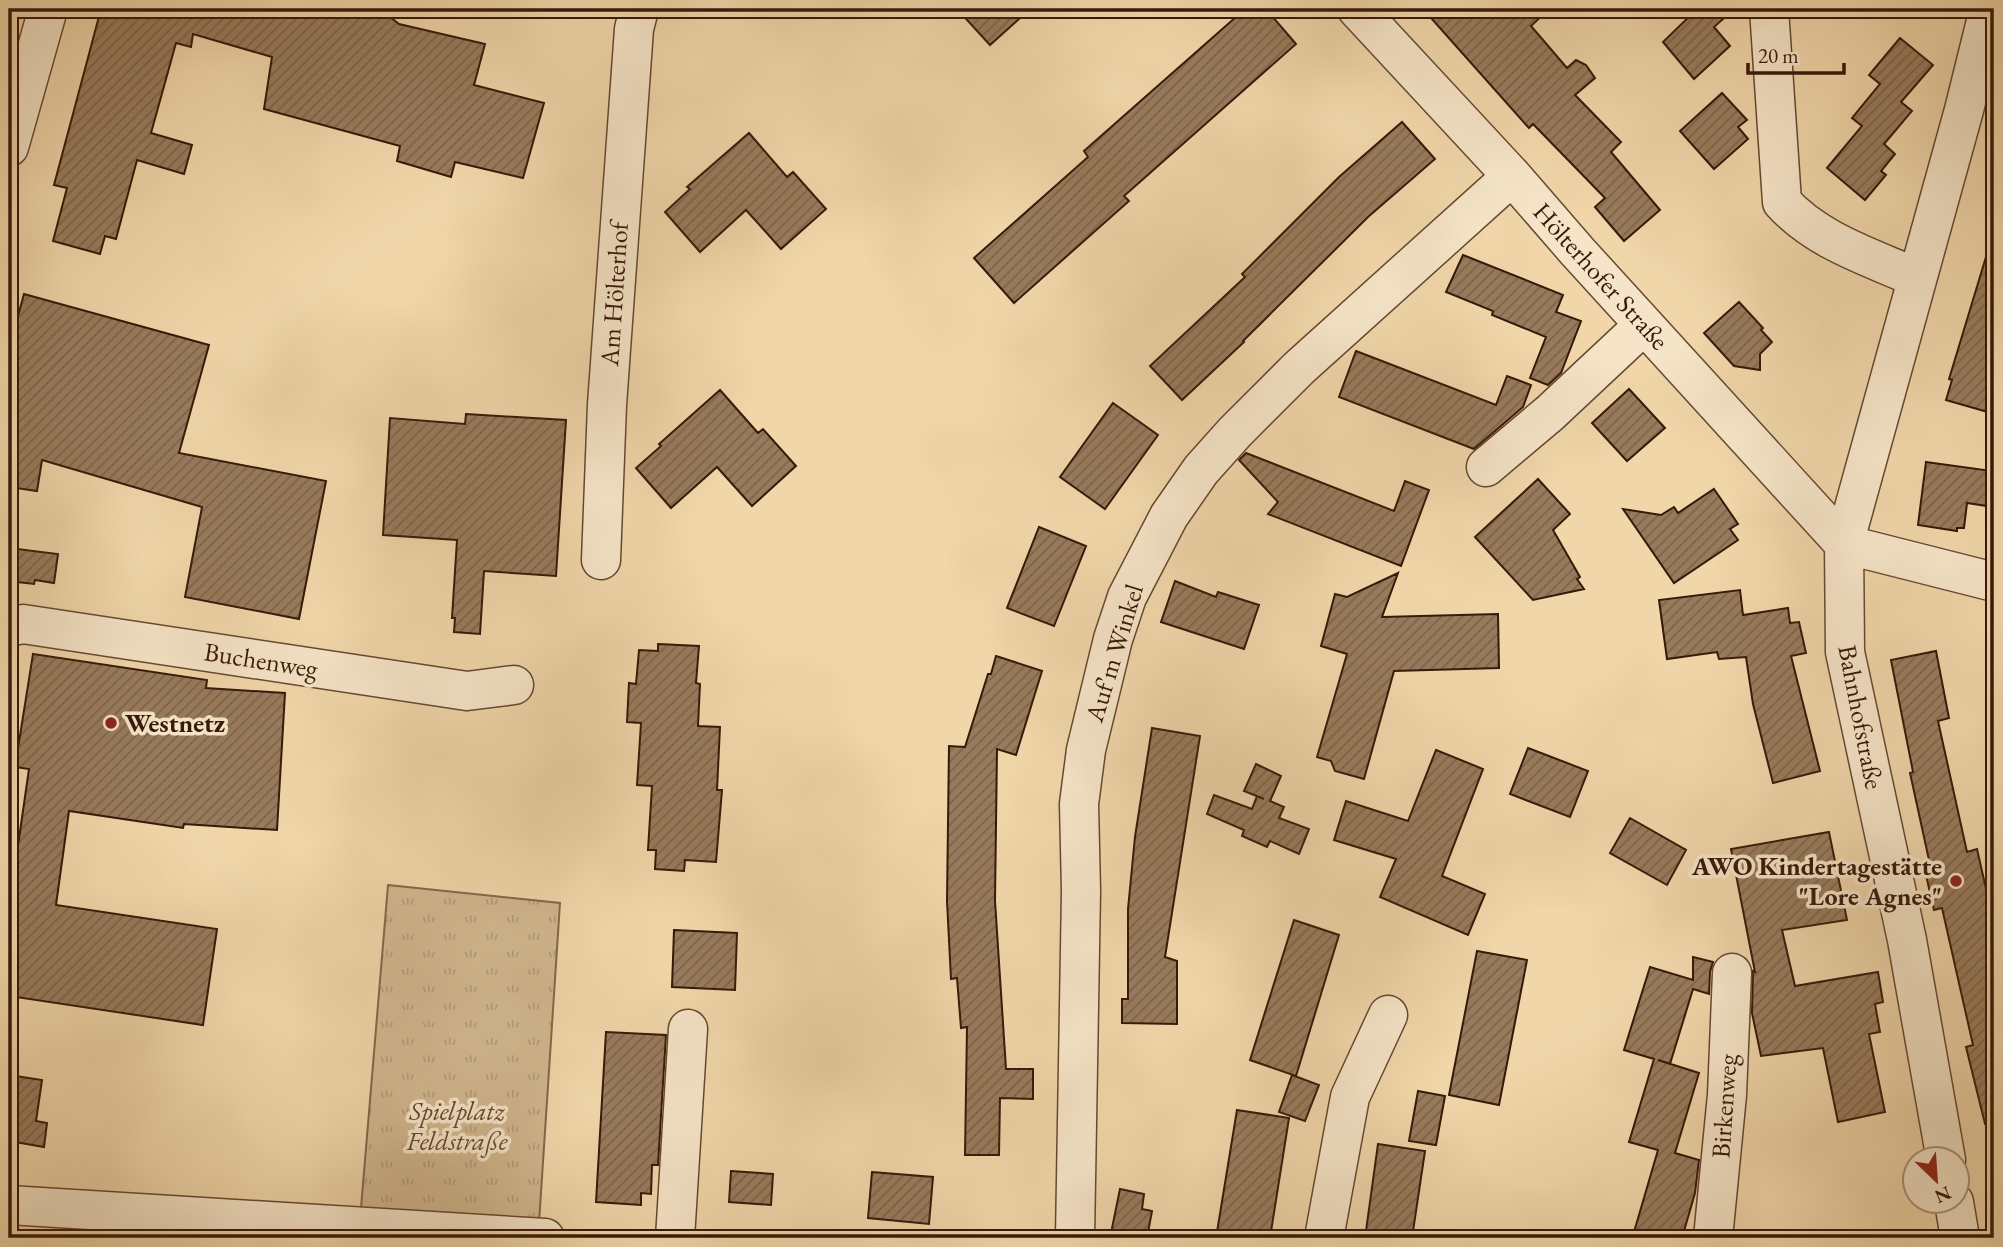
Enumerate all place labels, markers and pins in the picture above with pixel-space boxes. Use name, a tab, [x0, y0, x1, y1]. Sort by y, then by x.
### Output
place label: Westnetz	[125, 706, 225, 740]
marker: Westnetz	[103, 715, 119, 731]
place label: AWO Kindertagestätte "Lore Agnes"	[1691, 849, 1942, 913]
marker: AWO Kindertagestätte "Lore Agnes"	[1948, 873, 1964, 889]

